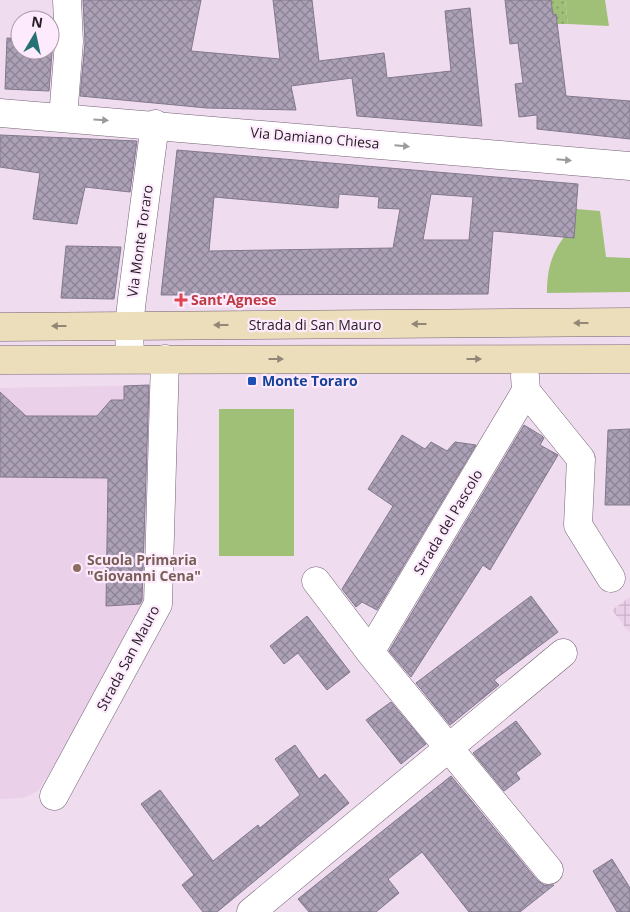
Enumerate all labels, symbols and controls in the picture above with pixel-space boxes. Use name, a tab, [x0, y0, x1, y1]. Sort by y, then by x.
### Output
north arrow	[10, 10, 60, 60]
text: N	[30, 11, 44, 32]
one-way arrow	[93, 117, 109, 125]
street label: Via Damiano Chiesa	[250, 122, 380, 153]
one-way arrow	[395, 142, 411, 150]
one-way arrow	[557, 157, 573, 165]
street label: Via Monte Toraro	[122, 184, 157, 298]
place label: Sant'Agnese	[191, 290, 276, 309]
marker: Sant'Agnese	[175, 294, 187, 306]
street label: Strada di San Mauro	[249, 315, 381, 334]
one-way arrow	[573, 319, 589, 327]
one-way arrow	[411, 320, 427, 328]
one-way arrow	[213, 321, 229, 329]
one-way arrow	[51, 322, 67, 330]
one-way arrow	[268, 355, 284, 363]
one-way arrow	[466, 355, 482, 363]
place label: Monte Toraro	[262, 371, 358, 390]
marker: Monte Toraro	[246, 375, 258, 387]
street label: Strada del Pascolo	[409, 466, 487, 578]
place label: Scuola Primaria "Giovanni Cena"	[87, 550, 201, 585]
marker: Scuola Primaria "Giovanni Cena"	[71, 562, 83, 574]
street label: Strada San Mauro	[92, 602, 163, 714]

